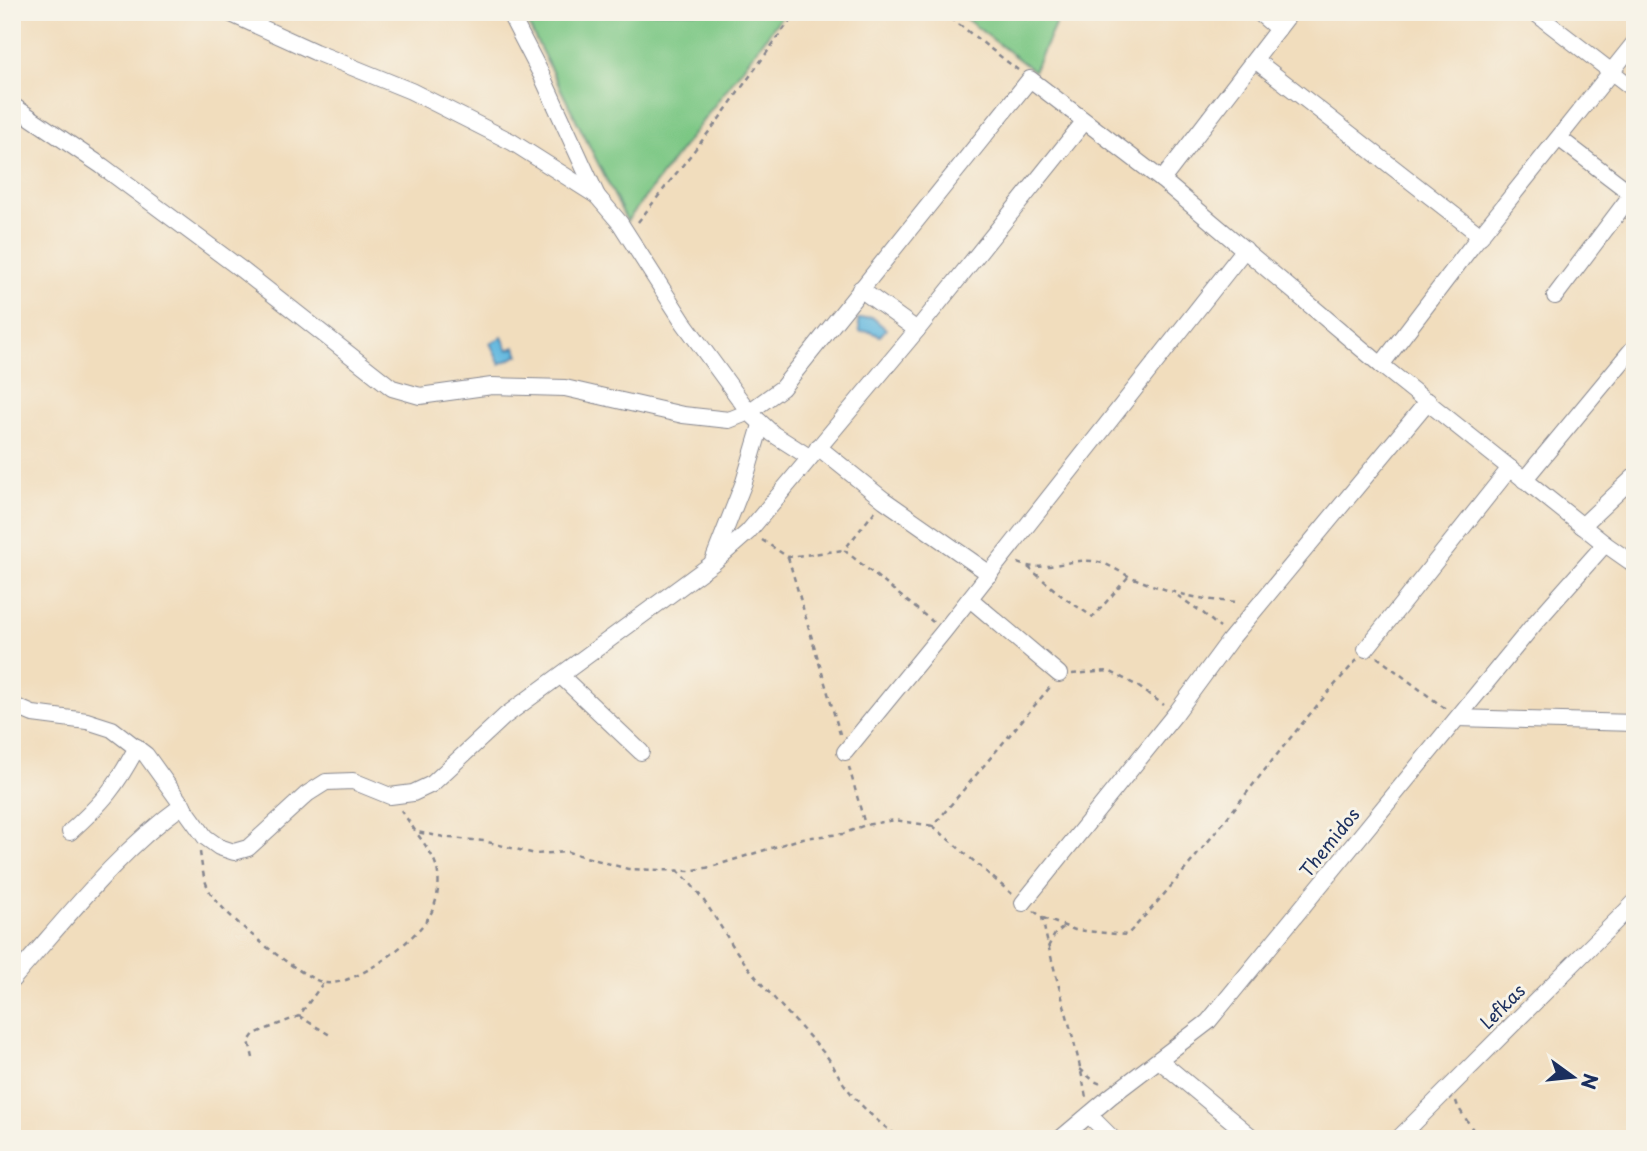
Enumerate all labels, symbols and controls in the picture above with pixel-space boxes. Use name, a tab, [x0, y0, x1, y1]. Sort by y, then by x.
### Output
street label: Themidos	[1292, 802, 1365, 883]
street label: Lefkas	[1473, 977, 1531, 1035]
north arrow	[1538, 1042, 1608, 1112]
text: N	[1575, 1071, 1606, 1093]

